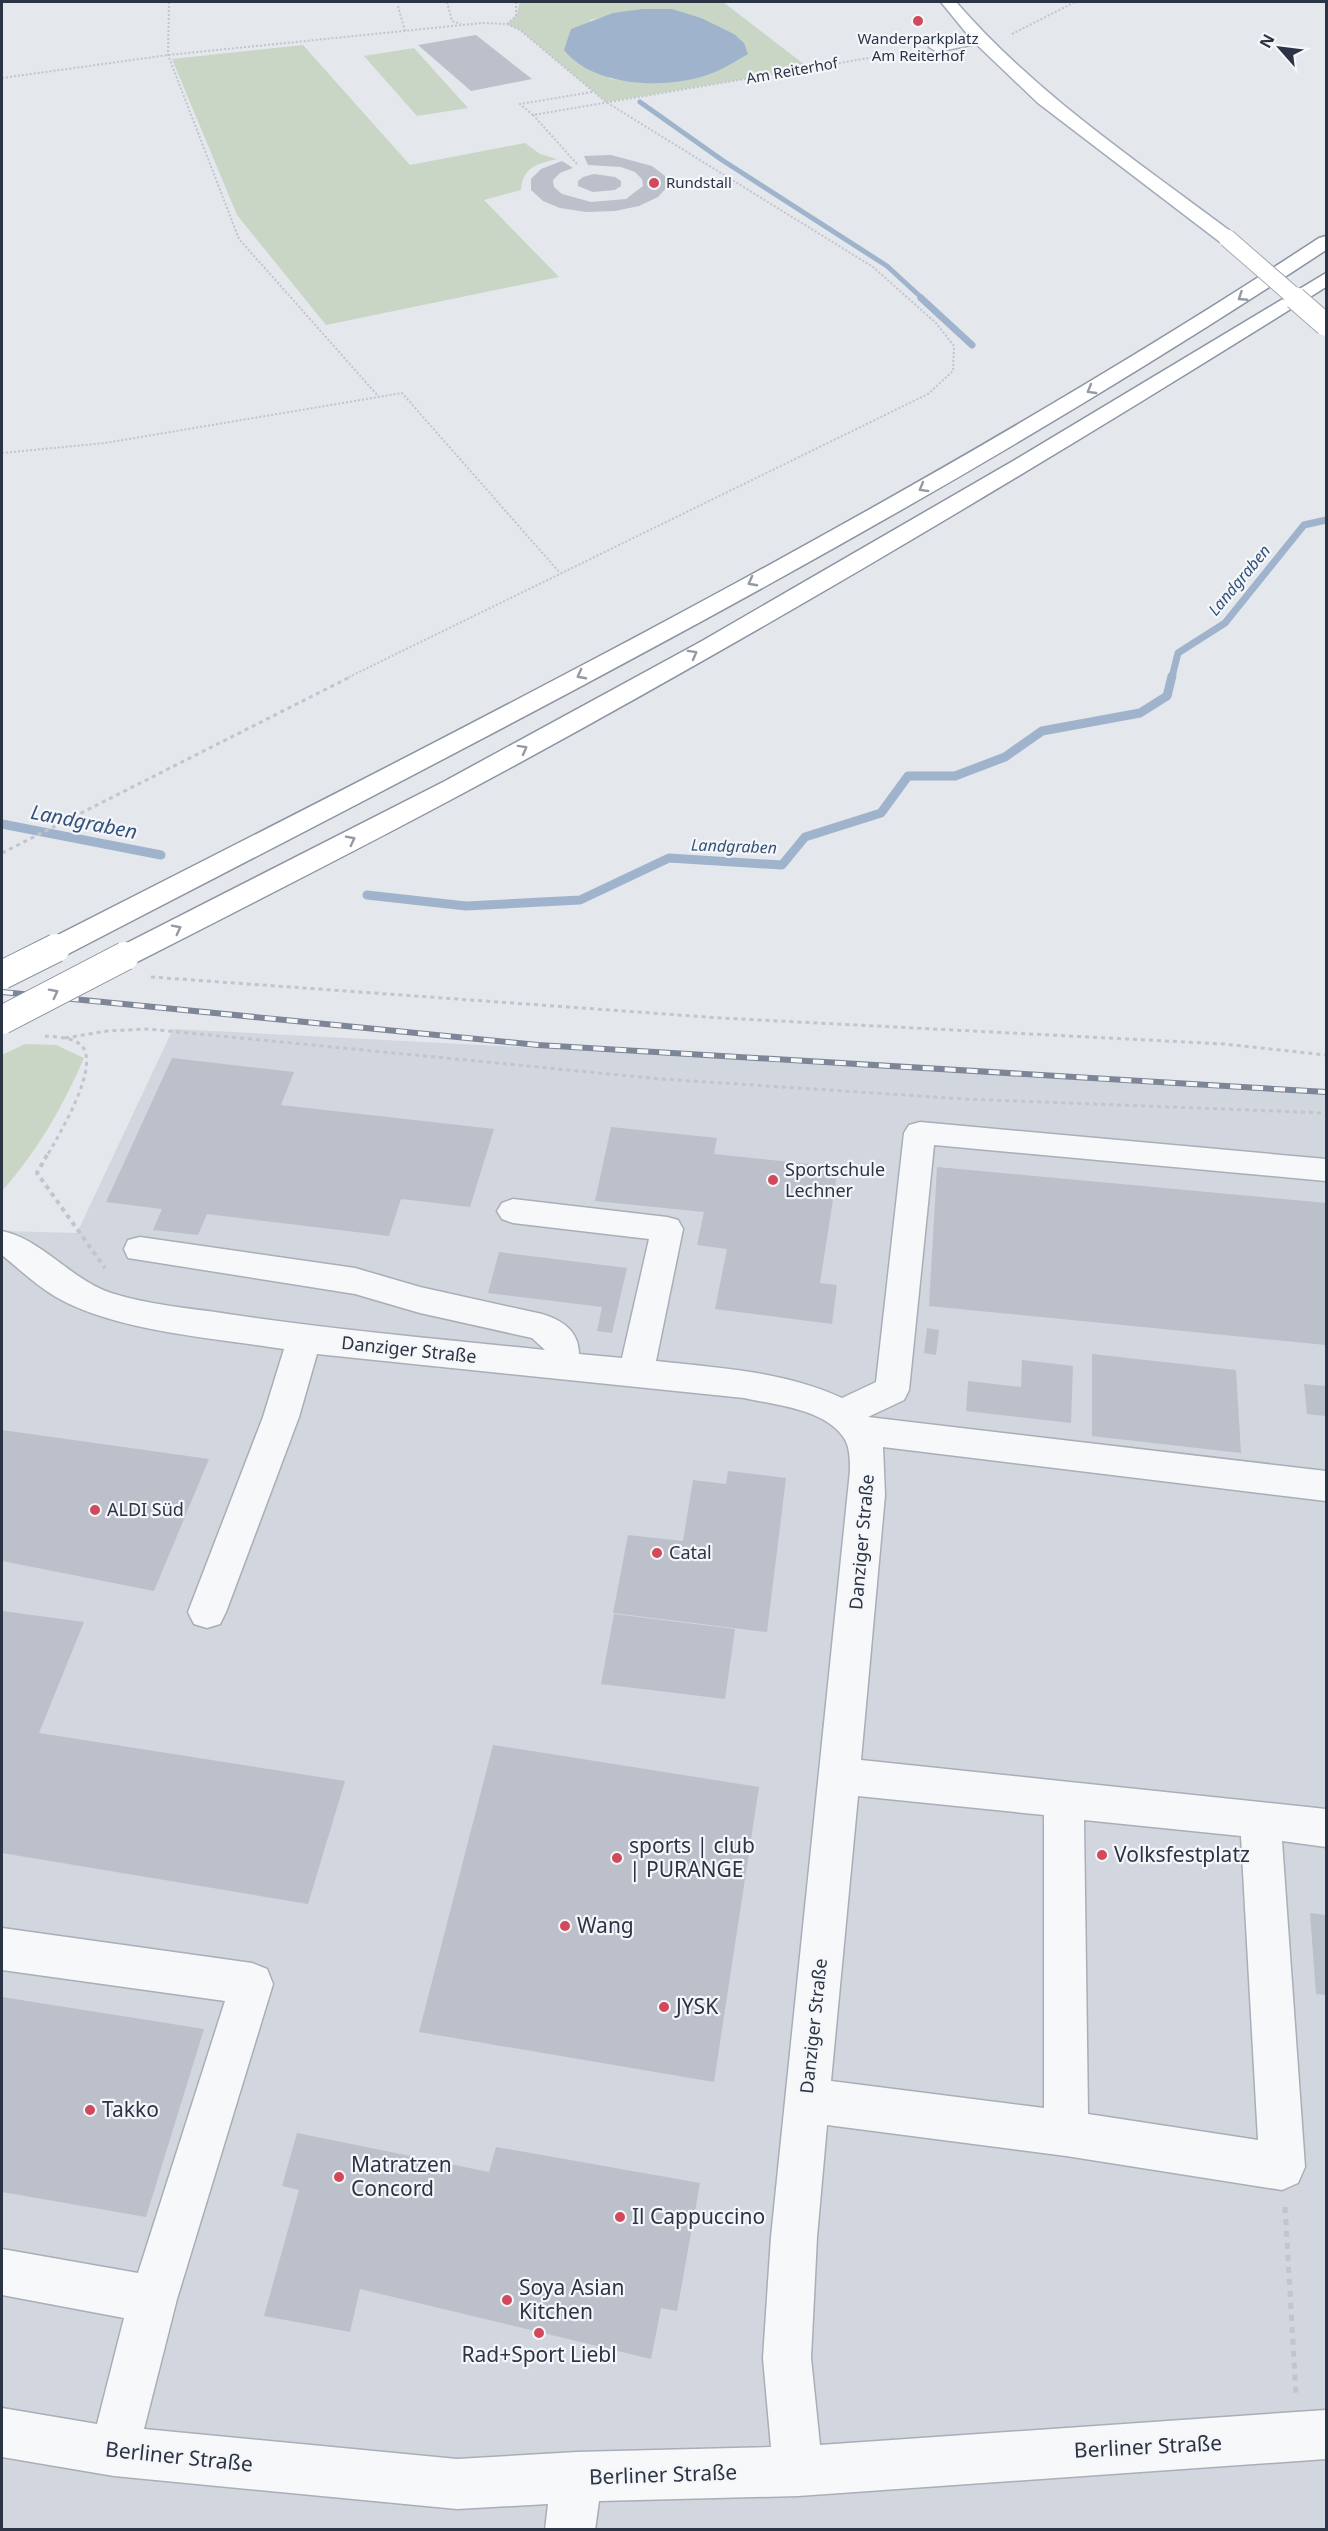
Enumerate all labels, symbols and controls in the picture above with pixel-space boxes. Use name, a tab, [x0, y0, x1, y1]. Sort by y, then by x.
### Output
marker: Wanderparkplatz Am Reiterhof	[911, 14, 925, 28]
north arrow	[1250, 18, 1310, 78]
place label: Wanderparkplatz Am Reiterhof	[857, 28, 979, 65]
text: N	[1254, 30, 1280, 52]
street label: Am Reiterhof	[744, 52, 840, 88]
place label: Rundstall	[666, 172, 732, 192]
marker: Rundstall	[647, 176, 661, 190]
one-way arrow	[1238, 289, 1248, 301]
one-way arrow	[1087, 383, 1097, 394]
one-way arrow	[919, 481, 929, 492]
water label: Landgraben	[1203, 540, 1275, 620]
one-way arrow	[748, 575, 758, 586]
one-way arrow	[687, 650, 697, 661]
one-way arrow	[576, 668, 587, 679]
one-way arrow	[517, 745, 528, 757]
water label: Landgraben	[29, 798, 140, 845]
water label: Landgraben	[691, 834, 777, 858]
one-way arrow	[344, 836, 355, 847]
one-way arrow	[171, 925, 182, 937]
one-way arrow	[47, 989, 58, 1000]
place label: Sportschule Lechner	[785, 1157, 885, 1202]
marker: Sportschule Lechner	[766, 1173, 780, 1187]
street label: Danziger Straße	[340, 1330, 478, 1368]
street label: Danziger Straße	[843, 1473, 879, 1611]
place label: ALDI Süd	[107, 1497, 184, 1521]
marker: ALDI Süd	[88, 1503, 102, 1517]
place label: Catal	[669, 1540, 712, 1564]
marker: Catal	[650, 1546, 664, 1560]
place label: sports | club | PURANGE	[629, 1831, 755, 1883]
place label: Volksfestplatz	[1114, 1840, 1250, 1868]
marker: Volksfestplatz	[1095, 1848, 1109, 1862]
marker: sports | club | PURANGE	[610, 1851, 624, 1865]
place label: Wang	[577, 1911, 634, 1939]
marker: Wang	[558, 1919, 572, 1933]
street label: Danziger Straße	[794, 1957, 832, 2095]
place label: JYSK	[674, 1992, 718, 2020]
marker: JYSK	[657, 2000, 671, 2014]
place label: Takko	[102, 2095, 159, 2123]
marker: Takko	[83, 2103, 97, 2117]
place label: Matratzen Concord	[351, 2150, 452, 2202]
marker: Matratzen Concord	[332, 2170, 346, 2184]
place label: Il Cappuccino	[632, 2202, 765, 2230]
marker: Il Cappuccino	[613, 2210, 627, 2224]
place label: Soya Asian Kitchen	[519, 2273, 624, 2325]
marker: Soya Asian Kitchen	[500, 2293, 514, 2307]
marker: Rad+Sport Liebl	[532, 2326, 546, 2340]
place label: Rad+Sport Liebl	[461, 2340, 617, 2368]
street label: Berliner Straße	[1073, 2428, 1223, 2464]
street label: Berliner Straße	[104, 2434, 254, 2478]
street label: Berliner Straße	[588, 2457, 738, 2491]

